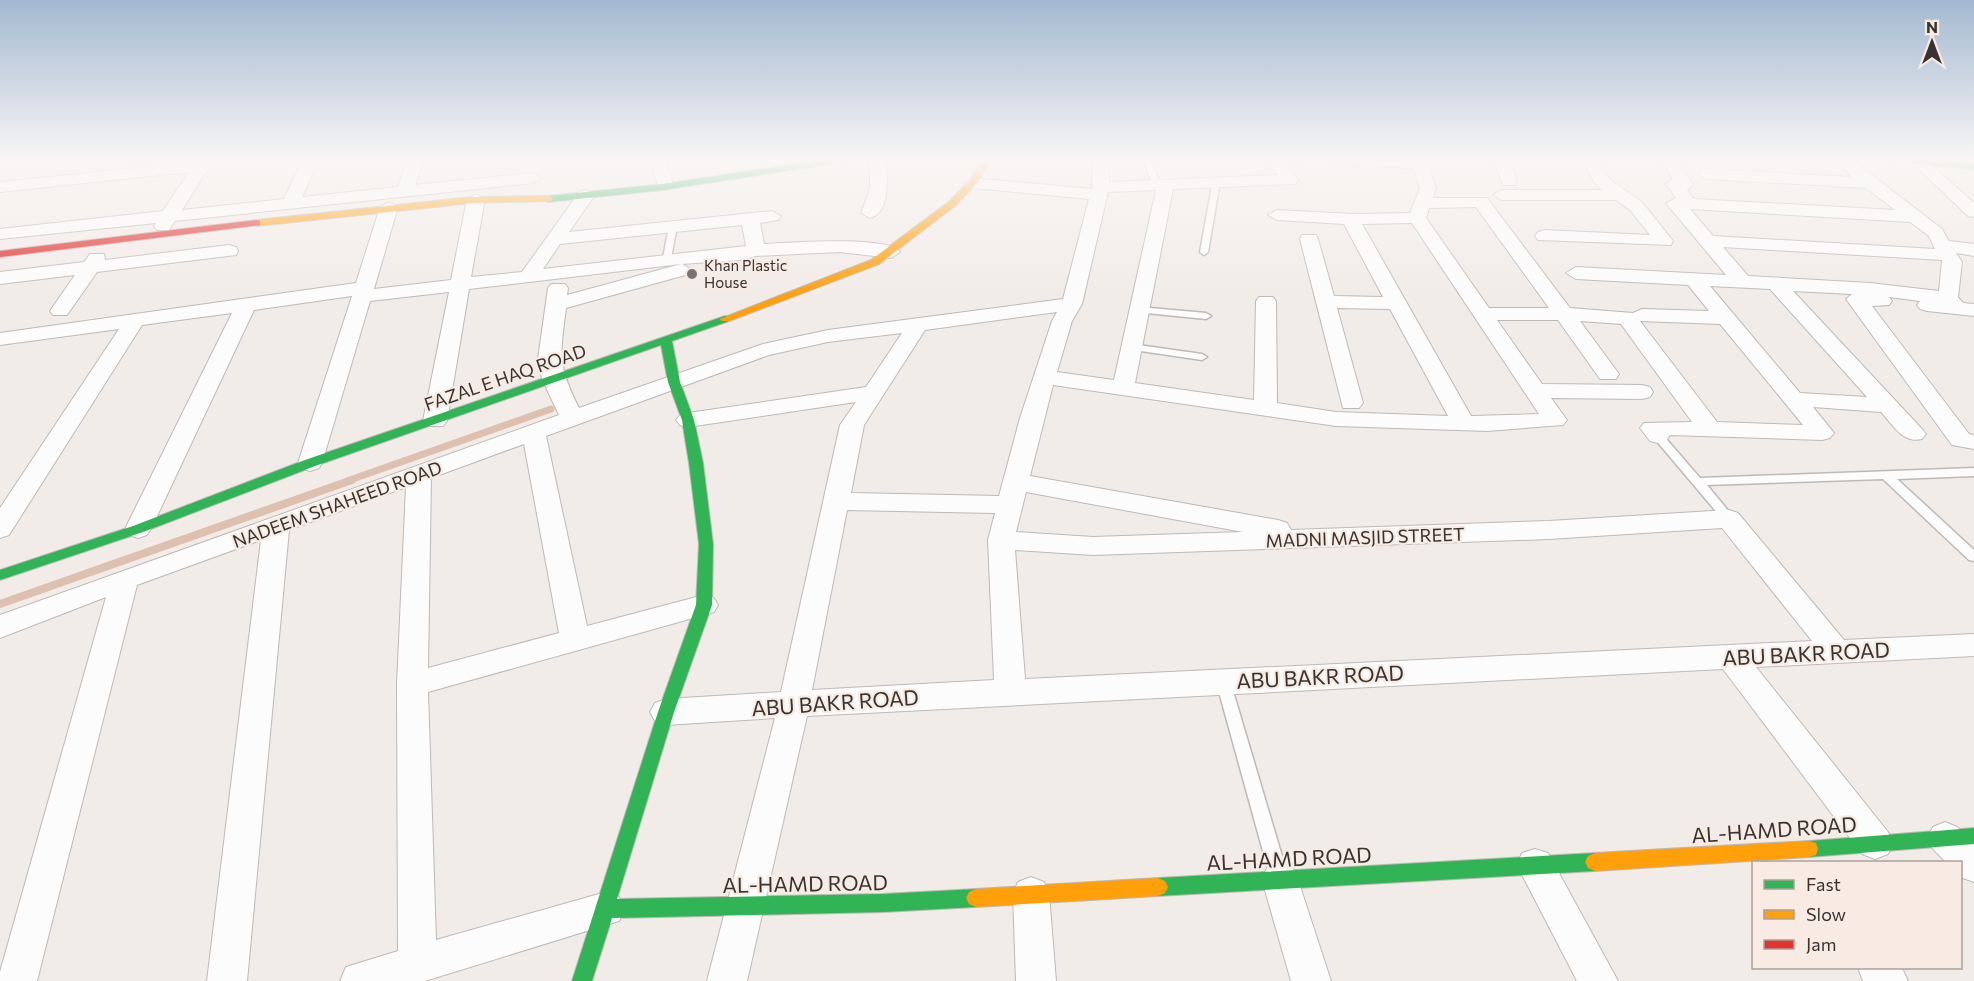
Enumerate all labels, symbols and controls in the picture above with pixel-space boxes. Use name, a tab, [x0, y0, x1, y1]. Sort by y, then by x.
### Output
north arrow	[1902, 12, 1962, 72]
text: N	[1926, 17, 1938, 36]
place label: Khan Plastic House	[704, 256, 787, 291]
marker: Khan Plastic House	[685, 267, 699, 281]
street label: FAZAL E HAQ ROAD	[421, 339, 589, 415]
street label: NADEEM SHAHEED ROAD	[229, 456, 445, 552]
street label: MADNI MASJID STREET	[1265, 523, 1465, 551]
street label: ABU BAKR ROAD	[1722, 636, 1890, 670]
street label: ABU BAKR ROAD	[1236, 659, 1404, 693]
street label: ABU BAKR ROAD	[750, 684, 920, 720]
street label: AL-HAMD ROAD	[1691, 811, 1857, 847]
street label: AL-HAMD ROAD	[1206, 841, 1372, 875]
legend	[1752, 861, 1962, 969]
street label: AL-HAMD ROAD	[722, 869, 888, 897]
text: Fast	[1806, 873, 1841, 895]
text: Slow	[1806, 903, 1846, 925]
text: Jam	[1806, 933, 1836, 955]

